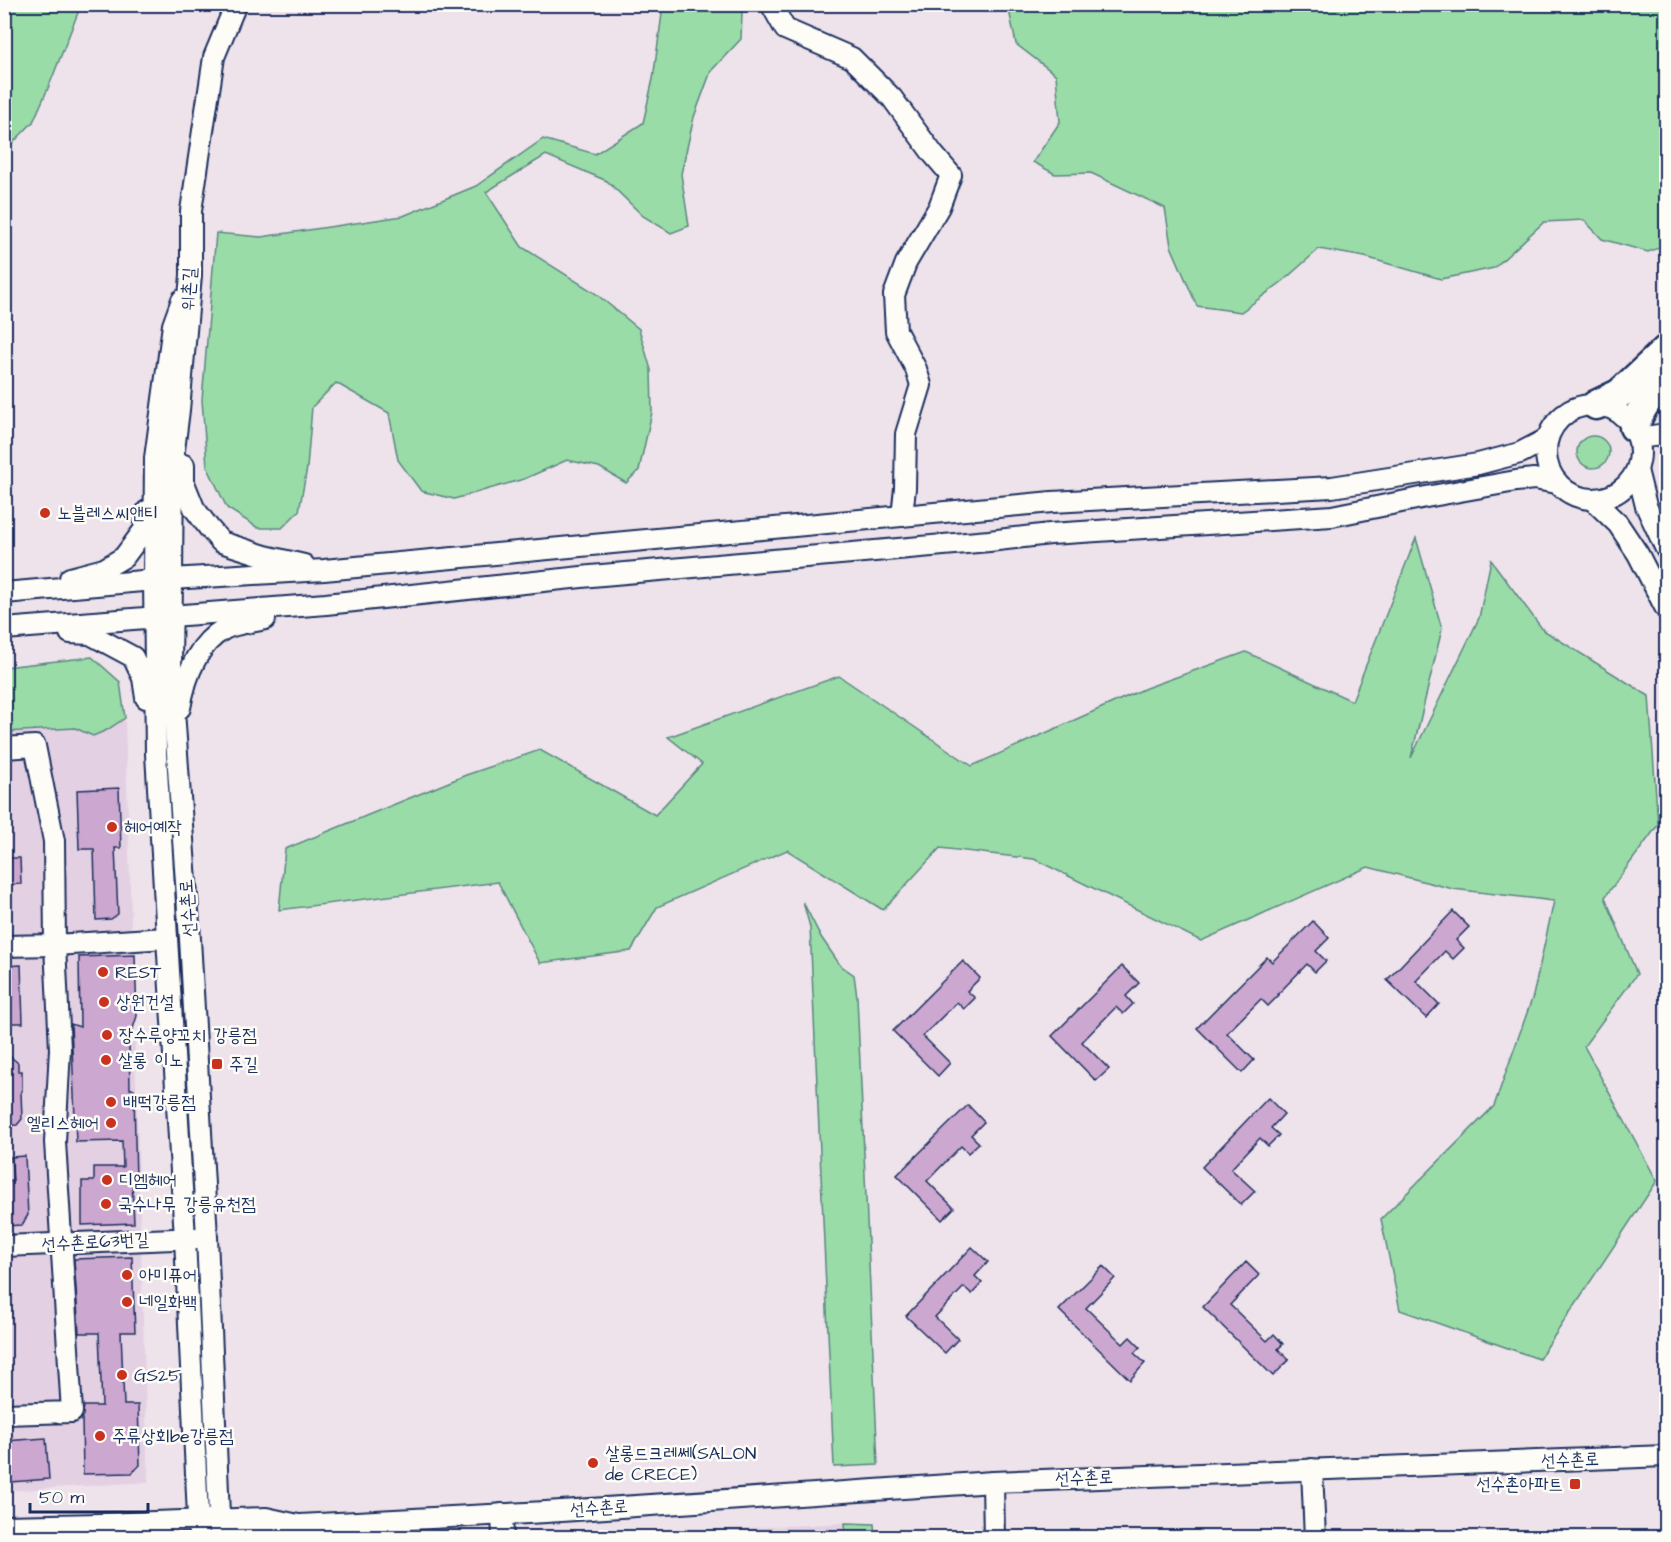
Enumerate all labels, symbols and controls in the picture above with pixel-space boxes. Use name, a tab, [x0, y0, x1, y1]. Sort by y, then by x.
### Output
street label: 위촌길	[175, 266, 203, 311]
place label: 노블레스씨앤티	[57, 501, 158, 526]
marker: 노블레스씨앤티	[38, 506, 52, 520]
place label: 헤어예작	[124, 815, 182, 840]
marker: 헤어예작	[105, 820, 119, 834]
street label: 선수촌로	[174, 878, 202, 938]
place label: REST	[115, 960, 162, 985]
marker: REST	[96, 965, 110, 979]
place label: 상원건설	[116, 990, 174, 1015]
marker: 상원건설	[97, 995, 111, 1009]
place label: 장수루양꼬치 강릉점	[119, 1023, 257, 1048]
marker: 장수루양꼬치 강릉점	[100, 1028, 114, 1042]
place label: 살롱 이노	[118, 1048, 183, 1073]
place label: 주길	[229, 1052, 258, 1077]
marker: 살롱 이노	[99, 1053, 113, 1067]
marker: 주길	[210, 1057, 224, 1071]
place label: 배떡강릉점	[123, 1090, 196, 1115]
marker: 배떡강릉점	[104, 1095, 118, 1109]
place label: 엘리스헤어	[27, 1111, 99, 1136]
marker: 엘리스헤어	[104, 1116, 118, 1130]
place label: 디엠헤어	[119, 1168, 177, 1193]
marker: 디엠헤어	[100, 1173, 114, 1187]
place label: 국수나무 강릉유천점	[118, 1192, 256, 1217]
marker: 국수나무 강릉유천점	[99, 1197, 113, 1211]
street label: 선수촌로63번길	[41, 1227, 150, 1257]
place label: 아미퓨어	[139, 1263, 197, 1288]
marker: 아미퓨어	[120, 1268, 134, 1282]
place label: 네일화백	[139, 1290, 197, 1315]
marker: 네일화백	[120, 1295, 134, 1309]
place label: GS25	[134, 1363, 181, 1388]
marker: GS25	[115, 1368, 129, 1382]
place label: 주류상회be강릉점	[112, 1424, 234, 1449]
marker: 주류상회be강릉점	[93, 1429, 107, 1443]
place label: 살롱드크레쎄(SALON de CRECE)	[605, 1441, 756, 1487]
street label: 선수촌로	[1541, 1446, 1599, 1474]
marker: 살롱드크레쎄(SALON de CRECE)	[586, 1456, 600, 1470]
street label: 선수촌로	[1055, 1464, 1113, 1492]
place label: 선수촌아파트	[1476, 1472, 1563, 1497]
scale bar	[30, 1476, 148, 1514]
marker: 선수촌아파트	[1568, 1477, 1582, 1491]
text: 50 m	[39, 1485, 84, 1510]
street label: 선수촌로	[569, 1494, 629, 1522]

